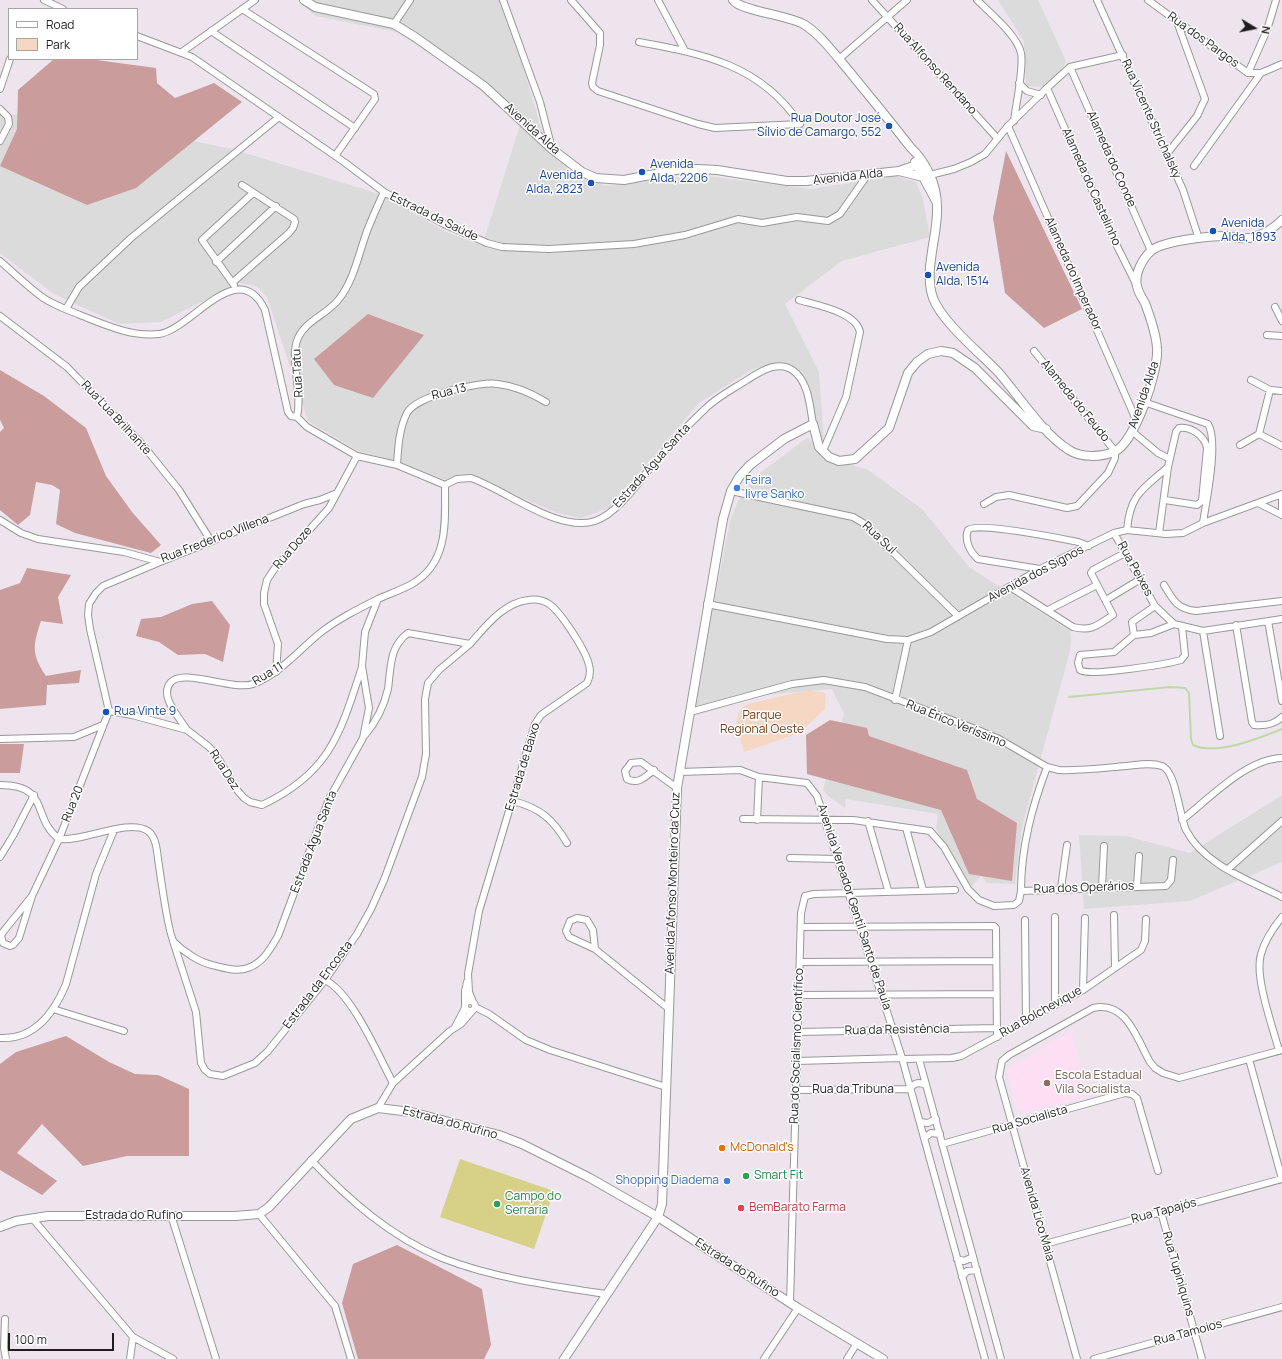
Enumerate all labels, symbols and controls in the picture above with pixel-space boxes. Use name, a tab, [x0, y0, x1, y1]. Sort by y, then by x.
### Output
legend	[8, 8, 138, 60]
north arrow	[1234, 8, 1274, 48]
street label: Rua dos Pargos	[1164, 9, 1242, 71]
text: Road	[46, 16, 74, 33]
street label: Rua Alfonso Rendano	[890, 20, 980, 118]
text: N	[1258, 25, 1274, 35]
text: Park	[46, 36, 70, 53]
street label: Rua Vicente Strichalsky	[1118, 57, 1184, 181]
street label: Avenida Alda	[501, 100, 563, 158]
street label: Alameda do Conde	[1083, 109, 1139, 209]
place label: Rua Doutor José Sílvio de Camargo, 552	[757, 112, 881, 140]
marker: Rua Doutor José Sílvio de Camargo, 552	[884, 121, 894, 131]
street label: Alameda do Castelinho	[1059, 126, 1123, 248]
place label: Avenida Alda, 2206	[650, 158, 708, 186]
street label: Avenida Alda	[812, 166, 884, 188]
marker: Avenida Alda, 2206	[637, 167, 647, 177]
place label: Avenida Alda, 2823	[526, 169, 583, 197]
marker: Avenida Alda, 2823	[586, 178, 596, 188]
street label: Estrada da Saúde	[388, 189, 480, 245]
street label: Alameda do Imperador	[1041, 215, 1105, 333]
place label: Avenida Alda, 1893	[1221, 217, 1276, 245]
marker: Avenida Alda, 1893	[1208, 226, 1218, 236]
place label: Avenida Alda, 1514	[936, 261, 989, 289]
marker: Avenida Alda, 1514	[923, 270, 933, 280]
street label: Rua Tatu	[290, 348, 306, 398]
street label: Alameda do Feudo	[1038, 357, 1112, 445]
street label: Avenida Alda	[1126, 360, 1162, 430]
street label: Rua Lua Brilhante	[78, 378, 154, 458]
street label: Rua 13	[430, 381, 468, 403]
street label: Estrada Água Santa	[610, 421, 694, 511]
place label: Feira livre Sanko	[745, 474, 804, 502]
marker: Feira livre Sanko	[732, 483, 742, 493]
street label: Rua Frederico Villena	[159, 512, 271, 566]
street label: Rua Sul	[859, 519, 899, 557]
street label: Rua Doze	[271, 524, 315, 572]
street label: Rua Peixes	[1114, 539, 1156, 599]
street label: Avenida dos Signos	[986, 543, 1086, 605]
street label: Rua 11	[250, 659, 286, 689]
street label: Rua Érico Veríssimo	[904, 697, 1008, 751]
place label: Rua Vinte 9	[114, 705, 176, 719]
marker: Rua Vinte 9	[101, 707, 111, 717]
park label: Parque Regional Oeste	[720, 709, 804, 737]
street label: Estrada de Baixo	[503, 721, 543, 813]
street label: Rua Dez	[206, 747, 242, 793]
street label: Rua 20	[59, 784, 87, 824]
street label: Estrada Água Santa	[288, 789, 340, 895]
street label: Avenida Afonso Monteiro da Cruz	[663, 792, 683, 974]
street label: Avenida Vereador Gentil Santo de Paula	[814, 802, 894, 1012]
street label: Rua dos Operários	[1033, 879, 1135, 897]
street label: Estrada da Encosta	[280, 938, 356, 1032]
street label: Rua do Socialismo Científico	[787, 968, 807, 1124]
street label: Rua Bolchevique	[997, 983, 1085, 1041]
street label: Rua da Resistência	[845, 1022, 949, 1038]
place label: Escola Estadual Vila Socialista	[1055, 1069, 1142, 1097]
marker: Escola Estadual Vila Socialista	[1042, 1078, 1052, 1088]
street label: Rua da Tribuna	[812, 1083, 894, 1097]
street label: Rua Socialista	[991, 1102, 1069, 1138]
street label: Estrada do Rufino	[401, 1103, 499, 1143]
place label: McDonald's	[730, 1141, 793, 1155]
marker: McDonald's	[717, 1143, 727, 1153]
street label: Avenida Lico Maia	[1017, 1165, 1057, 1263]
place label: Smart Fit	[754, 1169, 803, 1183]
marker: Smart Fit	[741, 1171, 751, 1181]
place label: Shopping Diadema	[615, 1174, 719, 1188]
marker: Shopping Diadema	[722, 1176, 732, 1186]
place label: Campo do Serraria	[505, 1190, 561, 1218]
street label: Rua Tapajós	[1130, 1195, 1198, 1227]
marker: Campo do Serraria	[492, 1199, 502, 1209]
place label: BemBarato Farma	[749, 1201, 846, 1215]
marker: BemBarato Farma	[736, 1203, 746, 1213]
street label: Estrada do Rufino	[85, 1209, 183, 1223]
street label: Rua Tupiniquins	[1159, 1230, 1197, 1318]
street label: Estrada do Rufino	[692, 1235, 782, 1301]
street label: Rua Tamoios	[1152, 1317, 1224, 1349]
scale bar	[10, 1325, 116, 1351]
text: 100 m	[15, 1331, 47, 1348]

